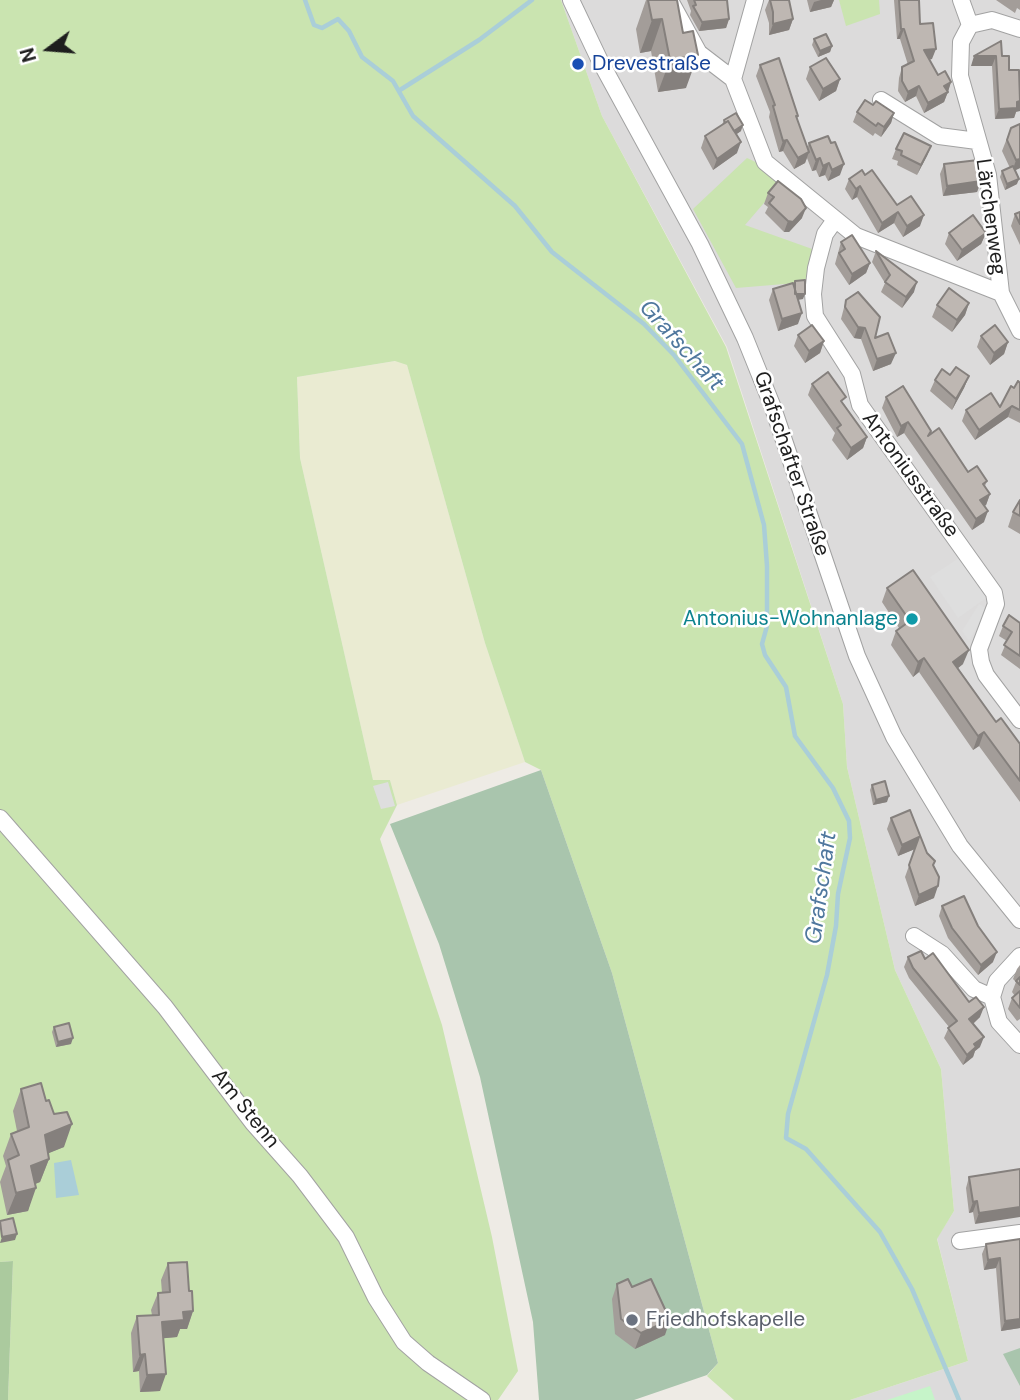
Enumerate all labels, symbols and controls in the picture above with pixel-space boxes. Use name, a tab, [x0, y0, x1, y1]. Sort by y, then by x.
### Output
north arrow	[14, 14, 84, 84]
text: N	[14, 45, 42, 65]
place label: Drevestraße	[592, 51, 711, 77]
marker: Drevestraße	[570, 56, 586, 72]
street label: Lärchenweg	[969, 157, 1011, 277]
water label: Grafschaft	[633, 295, 729, 397]
street label: Grafschafter Straße	[748, 368, 834, 560]
street label: Antoniusstraße	[856, 407, 964, 543]
place label: Antonius-Wohnanlage	[683, 606, 898, 632]
marker: Antonius-Wohnanlage	[904, 611, 920, 627]
water label: Grafschaft	[800, 830, 844, 946]
street label: Am Stenn	[206, 1064, 284, 1154]
place label: Friedhofskapelle	[646, 1307, 805, 1333]
marker: Friedhofskapelle	[624, 1312, 640, 1328]

